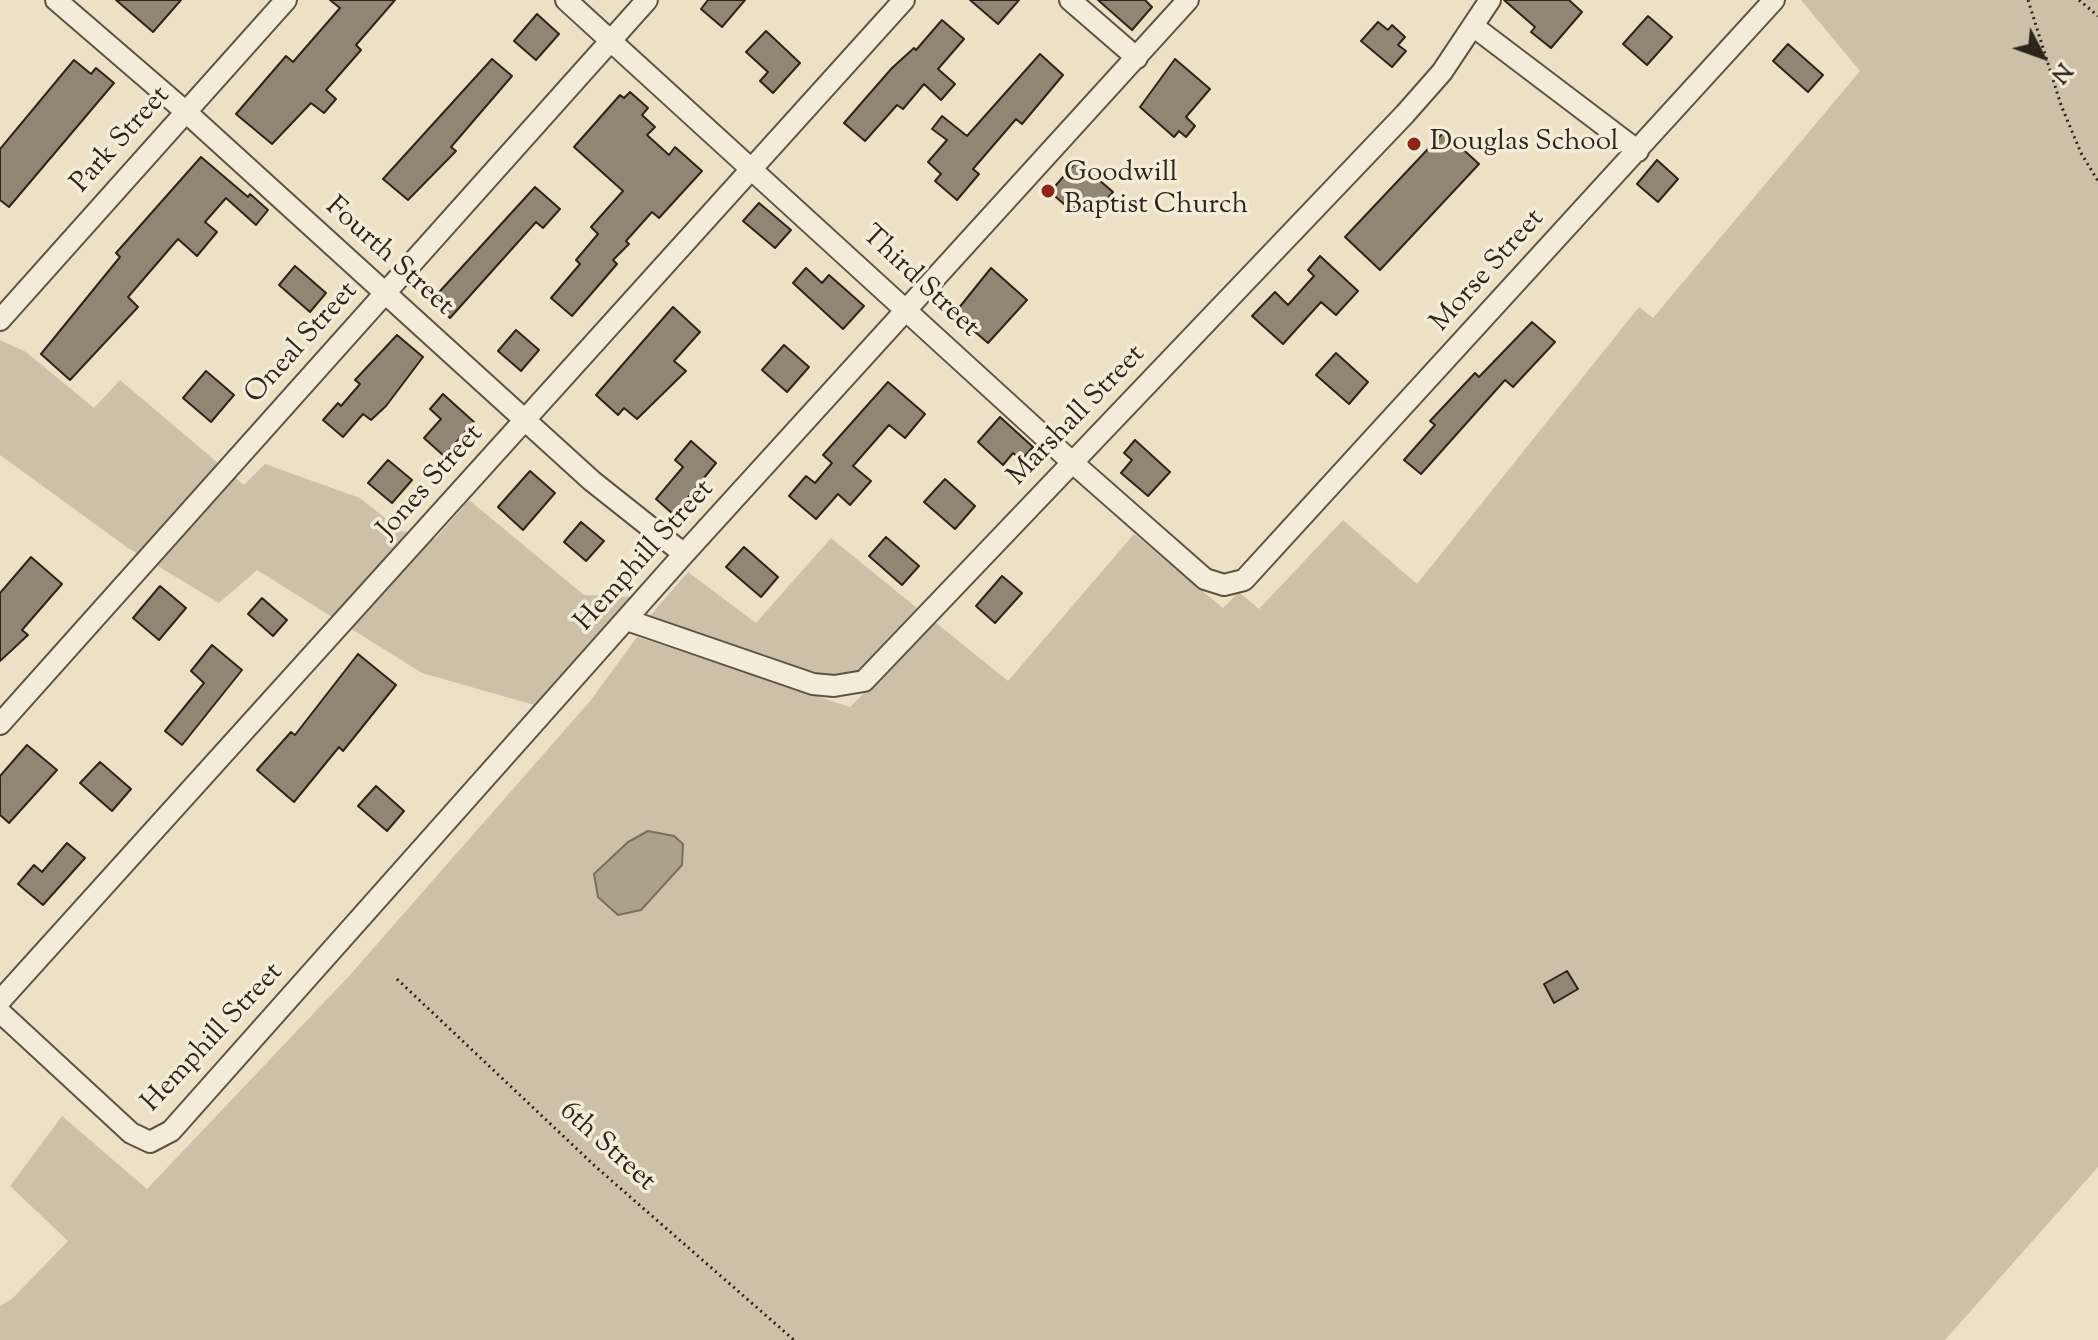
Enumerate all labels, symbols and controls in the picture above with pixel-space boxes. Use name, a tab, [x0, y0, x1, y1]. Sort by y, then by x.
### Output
north arrow	[2002, 16, 2082, 96]
text: N	[2042, 55, 2078, 89]
street label: Park Street	[65, 81, 179, 201]
place label: Douglas School	[1430, 127, 1619, 161]
marker: Douglas School	[1405, 135, 1423, 153]
place label: Goodwill Baptist Church	[1064, 158, 1248, 224]
marker: Goodwill Baptist Church	[1039, 182, 1057, 200]
street label: Fourth Street	[317, 192, 459, 324]
street label: Morse Street	[1425, 204, 1553, 340]
street label: Third Street	[853, 220, 985, 346]
street label: Oneal Street	[240, 276, 366, 412]
street label: Marshall Street	[1002, 340, 1154, 494]
street label: Jones Street	[372, 419, 492, 547]
street label: Hemphill Street	[569, 475, 723, 639]
street label: Hemphill Street	[136, 957, 292, 1121]
street label: 6th Street	[551, 1096, 661, 1200]

